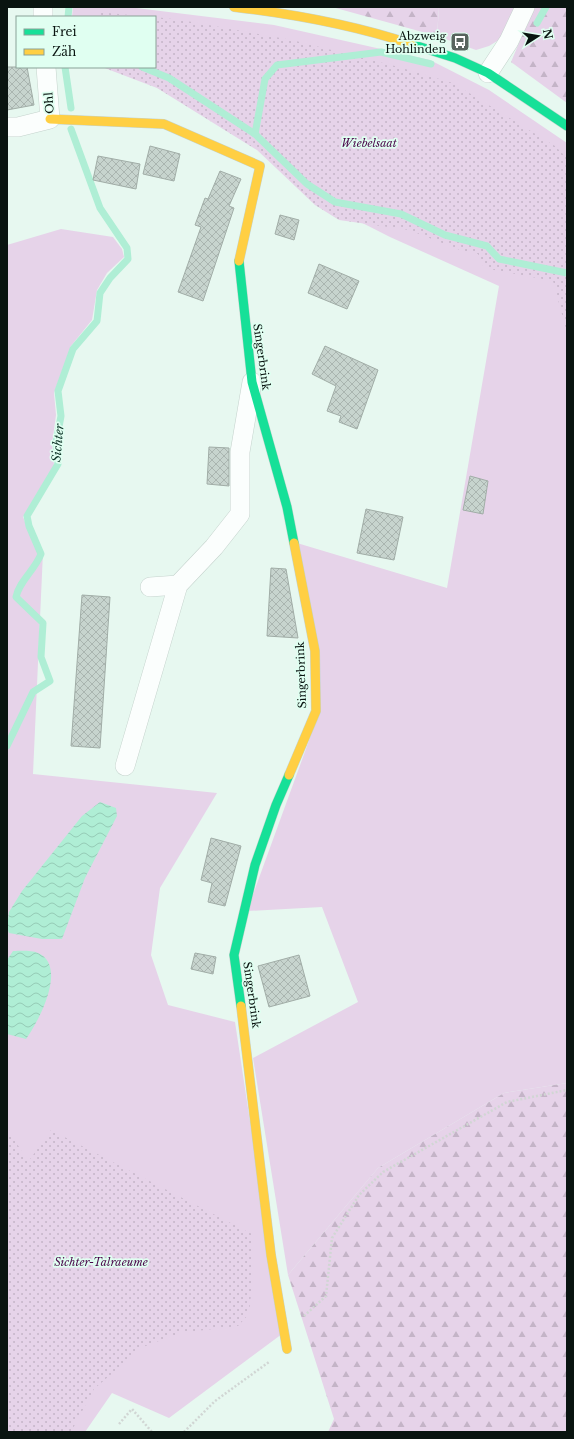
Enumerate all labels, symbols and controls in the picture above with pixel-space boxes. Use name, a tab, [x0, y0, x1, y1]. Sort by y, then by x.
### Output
legend	[16, 16, 156, 68]
north arrow	[518, 16, 558, 56]
text: Frei	[52, 24, 77, 39]
text: N	[540, 27, 556, 41]
place label: Abzweig Hohlinden	[385, 29, 446, 56]
bus stop icon: Abzweig Hohlinden	[449, 31, 471, 53]
text: Zäh	[52, 44, 76, 59]
street label: Ohl	[41, 91, 57, 114]
park label: Wiebelsaat	[341, 136, 397, 150]
street label: Singerbrink	[250, 323, 274, 391]
water label: Sichter	[48, 423, 67, 463]
street label: Singerbrink	[293, 641, 309, 709]
street label: Singerbrink	[240, 961, 264, 1029]
park label: Sichter-Talraeume	[54, 1255, 148, 1269]

